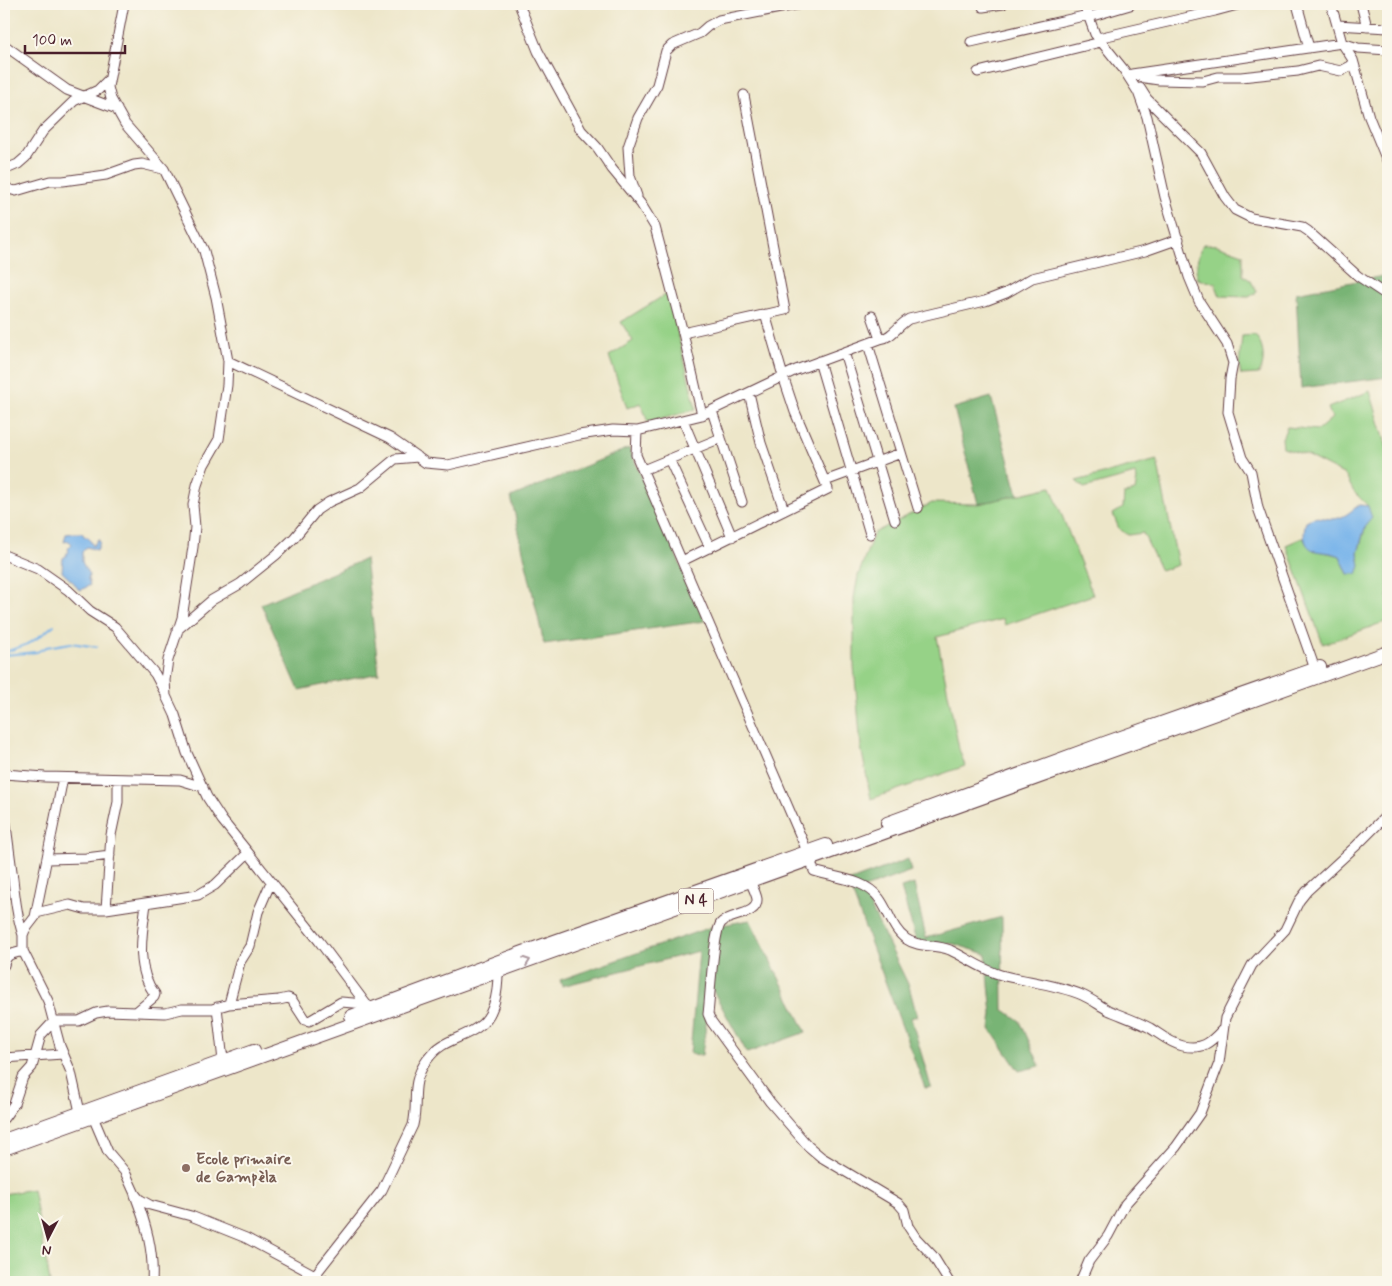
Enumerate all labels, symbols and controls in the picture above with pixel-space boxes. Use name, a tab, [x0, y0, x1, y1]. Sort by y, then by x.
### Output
scale bar	[25, 22, 125, 54]
text: 100 m	[32, 31, 72, 51]
road number: N 4	[678, 888, 714, 914]
one-way arrow	[522, 957, 531, 967]
place label: Ecole primaire de Gampèla	[196, 1149, 291, 1188]
marker: Ecole primaire de Gampèla	[180, 1162, 192, 1174]
north arrow	[22, 1214, 72, 1264]
text: N	[41, 1240, 52, 1259]

